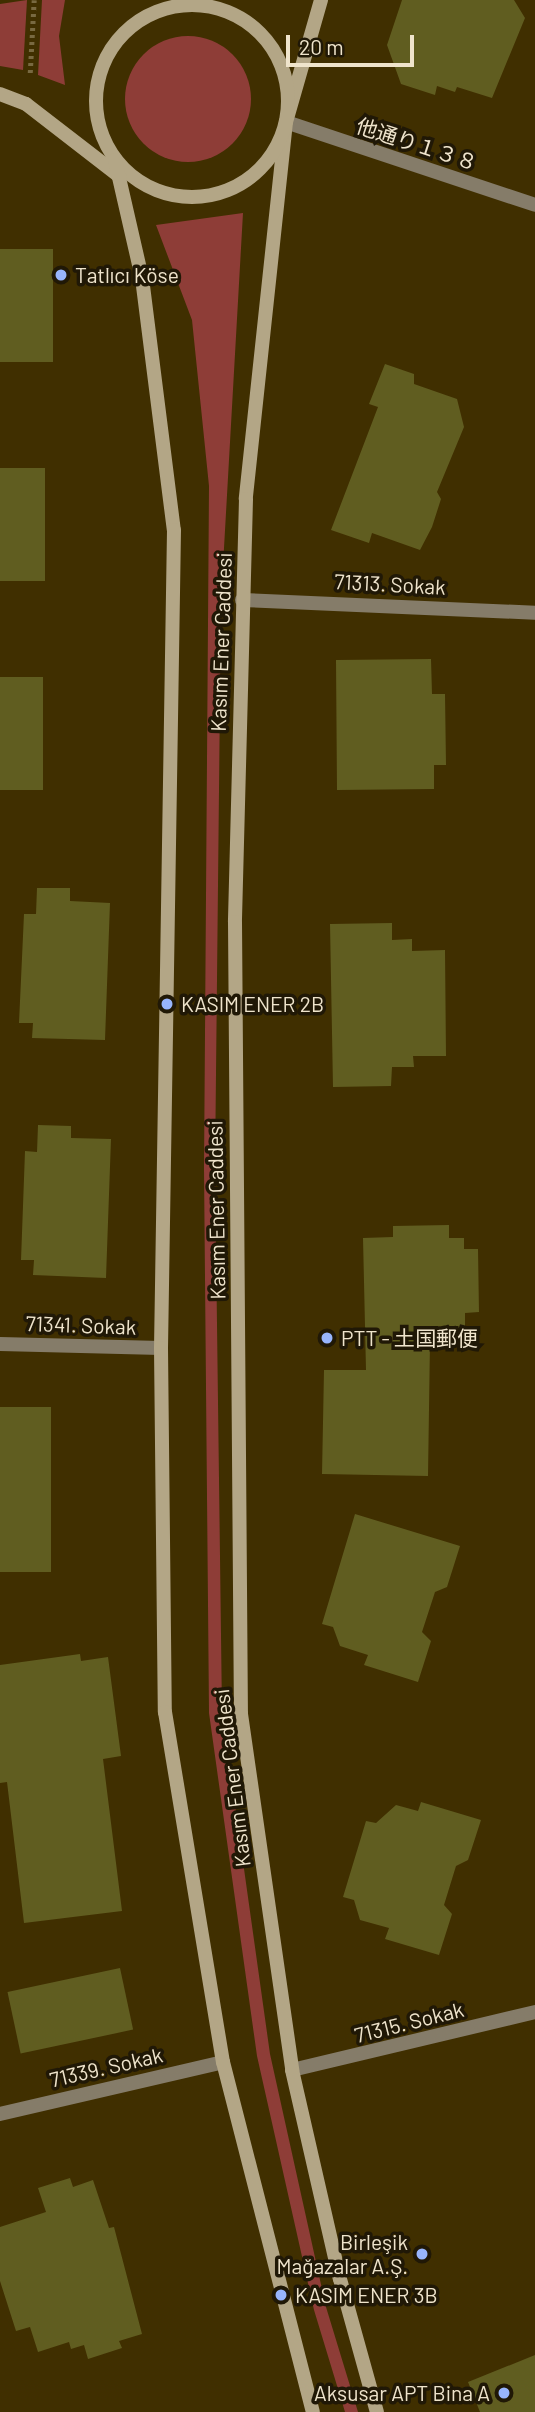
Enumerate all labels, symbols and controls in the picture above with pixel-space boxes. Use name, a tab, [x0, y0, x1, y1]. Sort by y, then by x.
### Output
scale bar	[290, 21, 418, 65]
text: 20 m	[299, 34, 344, 59]
street label: 他通り１３８	[353, 113, 481, 175]
place label: Tatlıcı Köse	[75, 262, 179, 288]
marker: Tatlıcı Köse	[53, 267, 69, 283]
street label: Kasım Ener Caddesi	[205, 552, 237, 732]
street label: 71313. Sokak	[334, 568, 446, 600]
place label: KASIM ENER 2B	[181, 991, 324, 1017]
marker: KASIM ENER 2B	[159, 996, 175, 1012]
street label: Kasım Ener Caddesi	[202, 1120, 230, 1300]
street label: 71341. Sokak	[25, 1310, 137, 1340]
place label: PTT - 土国郵便	[341, 1325, 478, 1351]
marker: PTT - 土国郵便	[319, 1330, 335, 1346]
street label: Kasım Ener Caddesi	[209, 1687, 255, 1869]
street label: 71315. Sokak	[352, 1996, 466, 2048]
street label: 71339. Sokak	[47, 2042, 165, 2092]
place label: Birleşik Mağazalar A.Ş.	[276, 2229, 408, 2279]
marker: Birleşik Mağazalar A.Ş.	[414, 2246, 430, 2262]
place label: KASIM ENER 3B	[295, 2282, 438, 2308]
marker: KASIM ENER 3B	[273, 2287, 289, 2303]
place label: Aksusar APT Bina A	[314, 2380, 490, 2406]
marker: Aksusar APT Bina A	[496, 2385, 512, 2401]

